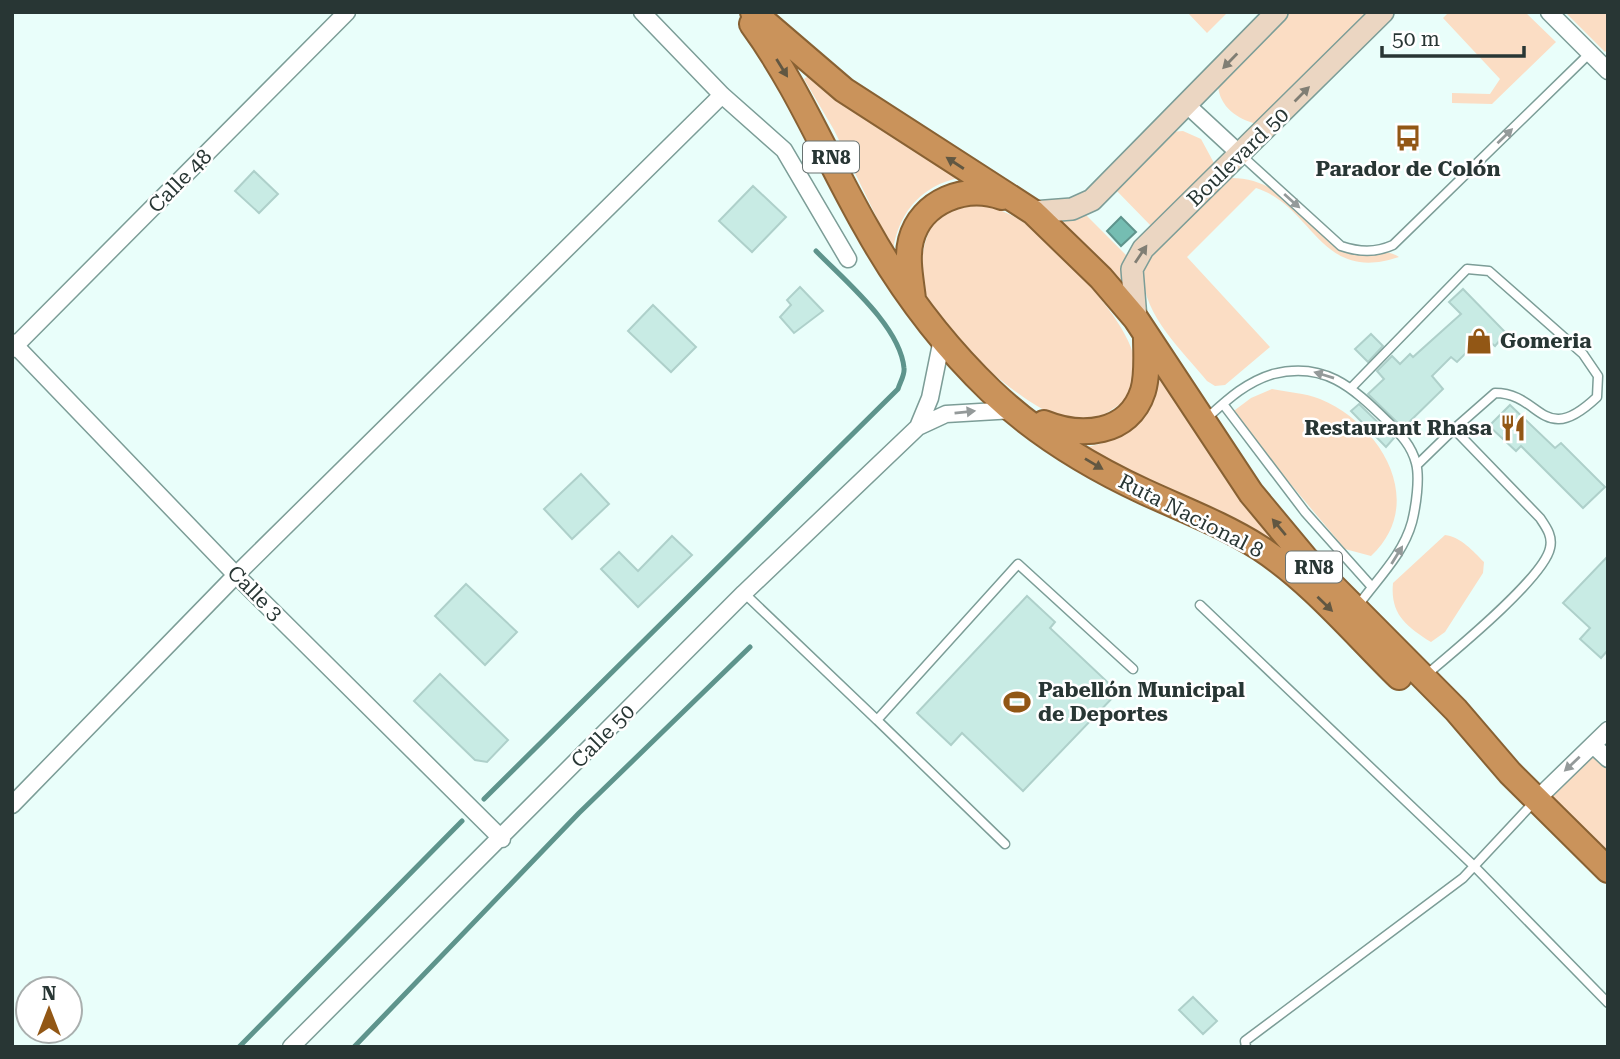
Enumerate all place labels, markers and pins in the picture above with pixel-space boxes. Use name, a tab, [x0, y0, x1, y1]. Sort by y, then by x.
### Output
bus stop icon: Parador de Colón	[1393, 123, 1423, 153]
place label: Parador de Colón	[1315, 157, 1501, 181]
shop icon: Gomeria	[1464, 326, 1494, 356]
place label: Gomeria	[1500, 329, 1592, 353]
restaurant icon: Restaurant Rhasa	[1498, 413, 1528, 443]
place label: Restaurant Rhasa	[1304, 416, 1493, 440]
place label: Pabellón Municipal de Deportes	[1038, 678, 1245, 726]
sports icon: Pabellón Municipal de Deportes	[1002, 687, 1032, 717]

